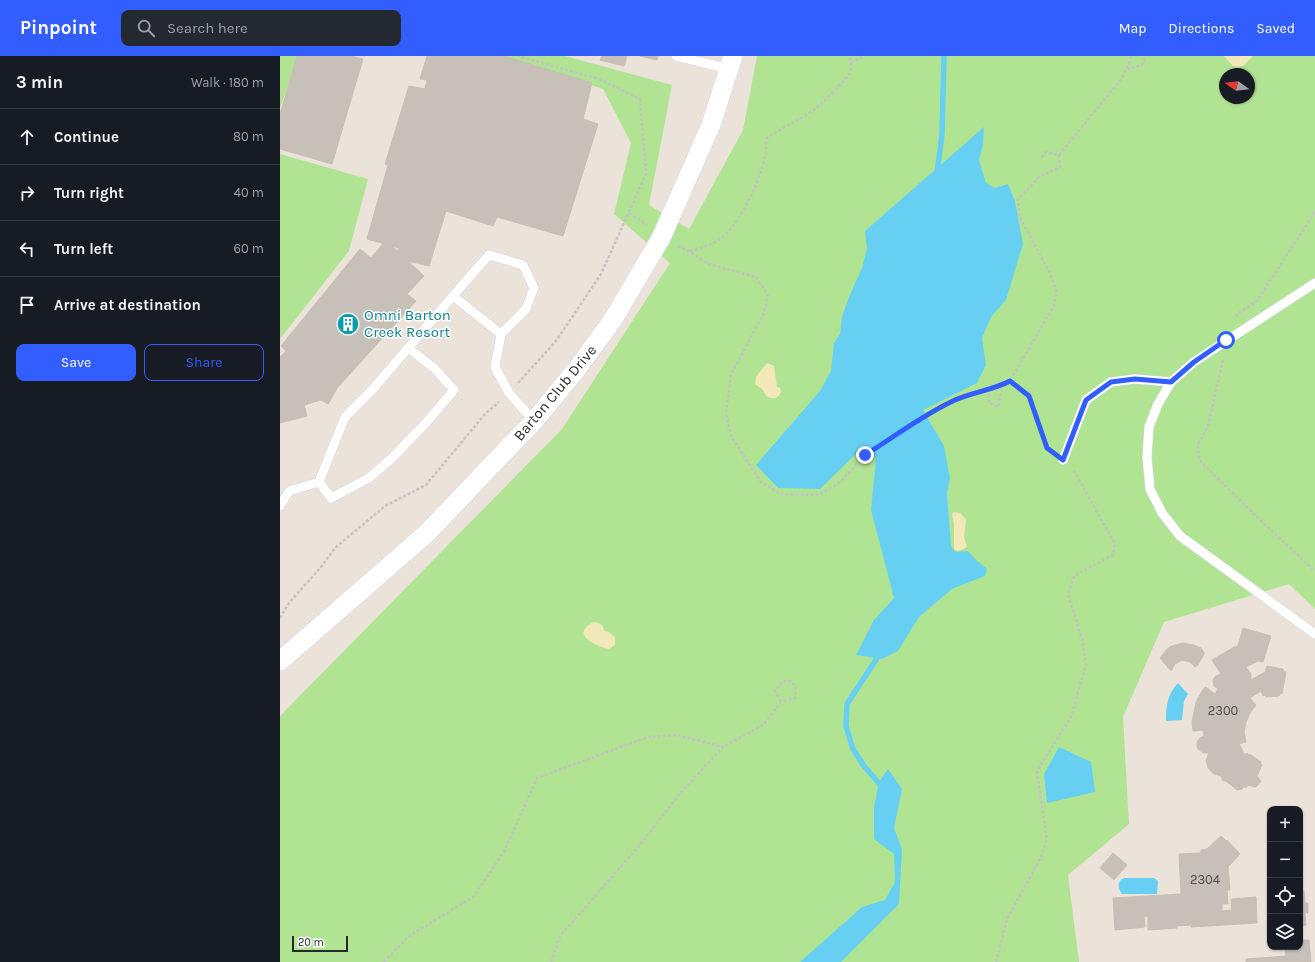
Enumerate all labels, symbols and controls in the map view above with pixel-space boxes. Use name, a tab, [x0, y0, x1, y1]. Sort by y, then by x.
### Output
search box	[121, 10, 401, 46]
text: Pinpoint	[20, 17, 97, 39]
icon: search	[135, 17, 157, 39]
text: Search here	[167, 19, 248, 37]
text: Map	[1119, 20, 1147, 37]
text: Directions	[1169, 20, 1234, 37]
text: Saved	[1256, 20, 1295, 37]
north arrow	[1219, 68, 1255, 104]
text: 3 min	[16, 72, 63, 92]
text: Walk · 180 m	[191, 75, 264, 90]
icon: ahead	[16, 126, 38, 148]
text: Continue	[54, 128, 119, 146]
text: 80 m	[233, 129, 264, 144]
icon: right	[16, 182, 38, 204]
text: Turn right	[54, 184, 124, 202]
text: 40 m	[234, 185, 264, 200]
icon: left	[16, 238, 38, 260]
text: Turn left	[54, 240, 113, 258]
text: 60 m	[234, 241, 264, 256]
icon: arrive	[16, 294, 38, 316]
text: Arrive at destination	[54, 296, 201, 314]
place label: Omni Barton Creek Resort	[364, 306, 451, 341]
building icon: Omni Barton Creek Resort	[335, 311, 361, 337]
route start	[1217, 331, 1235, 349]
street label: Barton Club Drive	[510, 341, 600, 445]
button: Save	[16, 344, 136, 381]
button: Share	[144, 344, 264, 381]
route end	[856, 446, 874, 464]
house number: 2300	[1208, 703, 1239, 718]
map controls	[1267, 806, 1303, 950]
button: +	[1267, 806, 1303, 842]
button: −	[1267, 842, 1303, 878]
house number: 2304	[1190, 872, 1220, 887]
button: locate	[1267, 878, 1303, 914]
button: layers	[1267, 914, 1303, 950]
scale bar	[292, 934, 348, 953]
text: 20 m	[298, 936, 324, 949]

